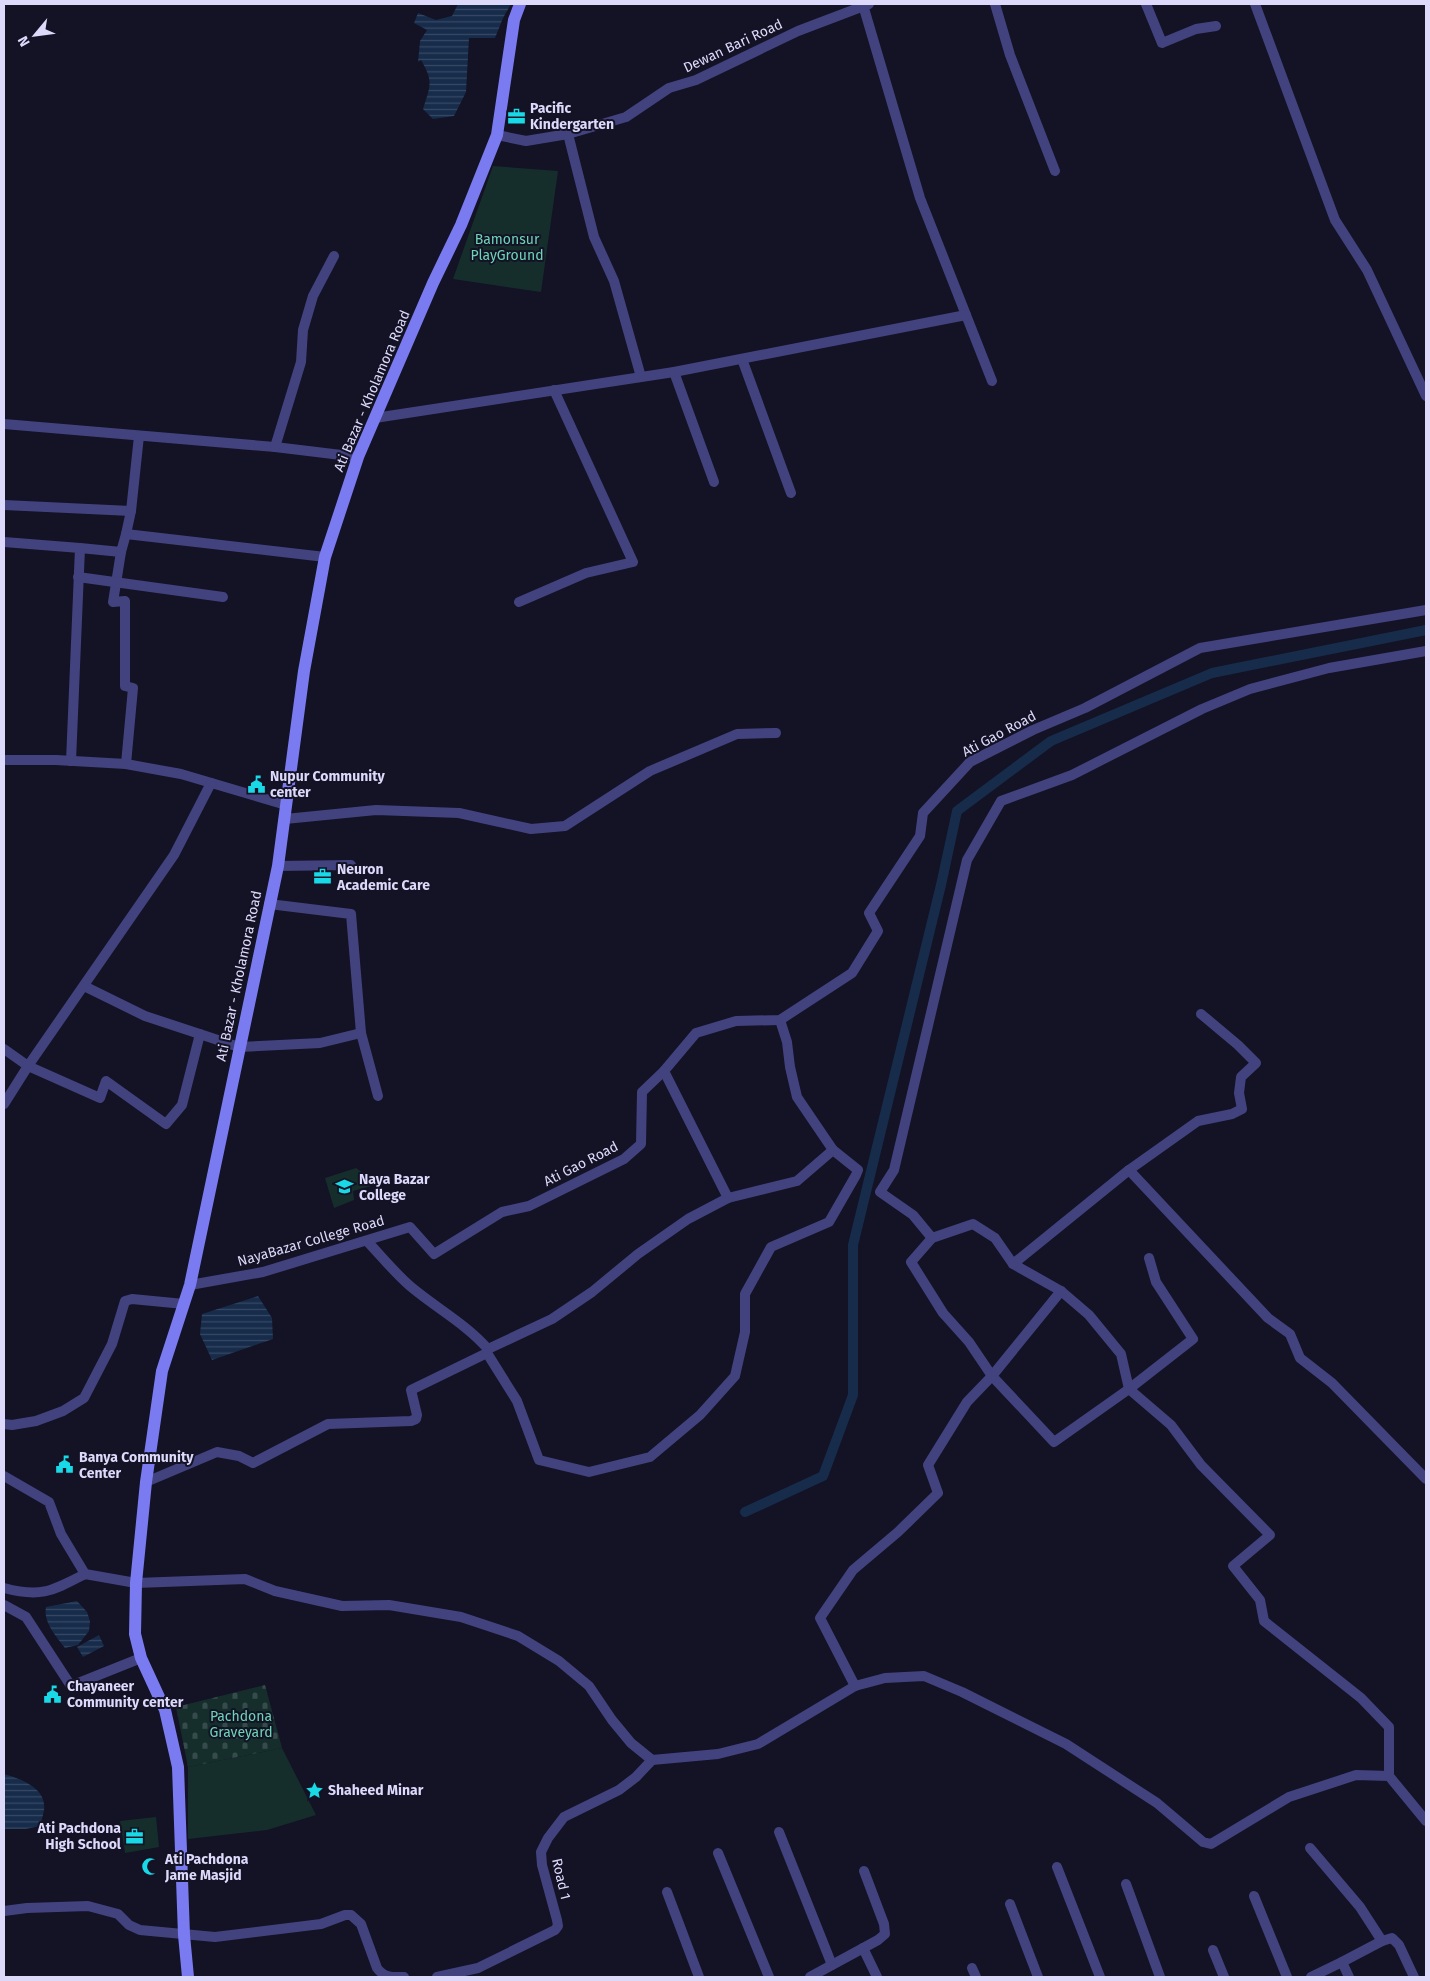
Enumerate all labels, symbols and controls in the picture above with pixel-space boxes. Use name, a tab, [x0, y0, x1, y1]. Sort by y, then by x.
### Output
north arrow	[10, 10, 60, 60]
street label: Dewan Bari Road	[681, 16, 785, 76]
text: N	[14, 33, 34, 49]
place label: Pacific Kindergarten	[530, 100, 614, 133]
office icon: Pacific Kindergarten	[506, 106, 526, 126]
park label: Bamonsur PlayGround	[470, 231, 544, 264]
street label: Ati Bazar - Kholamora Road	[330, 308, 414, 474]
street label: Ati Gao Road	[959, 707, 1039, 761]
place label: Nupur Community center	[270, 768, 386, 801]
public building icon: Nupur Community center	[246, 774, 266, 794]
place label: Neuron Academic Care	[336, 861, 430, 894]
office icon: Neuron Academic Care	[313, 867, 333, 887]
street label: Ati Bazar - Kholamora Road	[213, 889, 265, 1063]
street label: Ati Gao Road	[541, 1138, 621, 1190]
place label: Naya Bazar College	[359, 1171, 430, 1204]
school or university icon: Naya Bazar College	[335, 1177, 355, 1197]
street label: NayaBazar College Road	[236, 1212, 386, 1270]
place label: Banya Community Center	[79, 1449, 194, 1482]
public building icon: Banya Community Center	[55, 1455, 75, 1475]
place label: Chayaneer Community center	[67, 1678, 184, 1711]
public building icon: Chayaneer Community center	[43, 1684, 63, 1704]
park label: Pachdona Graveyard	[209, 1708, 273, 1741]
place icon: Shaheed Minar	[304, 1780, 324, 1800]
place label: Shaheed Minar	[328, 1782, 424, 1799]
place label: Ati Pachdona High School	[37, 1820, 122, 1853]
office icon: Ati Pachdona High School	[125, 1826, 145, 1846]
place label: Ati Pachdona Jame Masjid	[164, 1851, 249, 1884]
mosque icon: Ati Pachdona Jame Masjid	[141, 1857, 161, 1877]
street label: Road 1	[548, 1857, 574, 1901]

